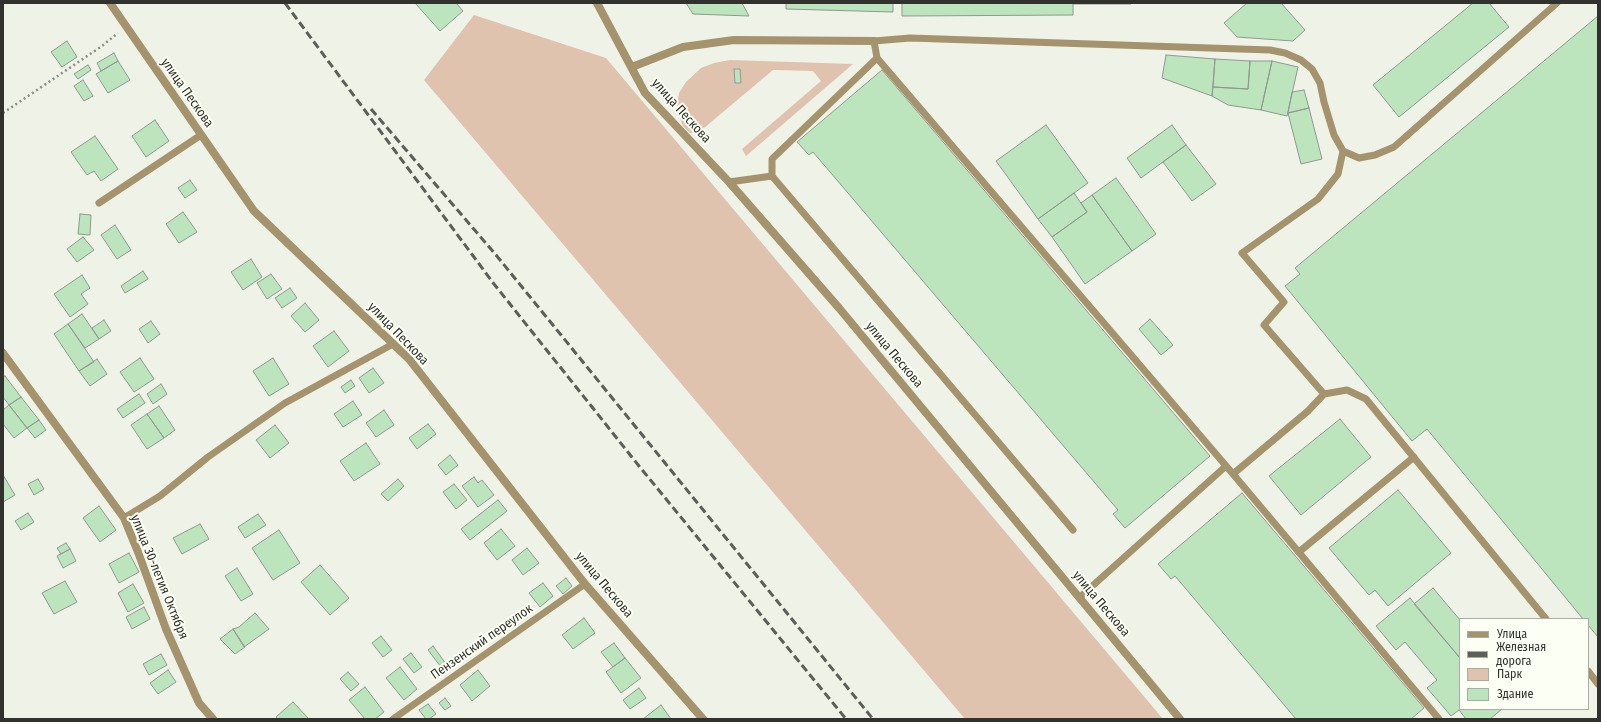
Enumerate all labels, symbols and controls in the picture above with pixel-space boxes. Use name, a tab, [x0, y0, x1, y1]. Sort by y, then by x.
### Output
street label: улица Пескова	[157, 55, 217, 131]
street label: улица Пескова	[648, 76, 714, 146]
street label: улица Пескова	[364, 299, 432, 369]
street label: улица Пескова	[862, 319, 926, 391]
street label: улица 30-летия Октября	[127, 512, 191, 642]
street label: улица Пескова	[572, 549, 636, 621]
street label: улица Пескова	[1069, 568, 1133, 640]
street label: Пензенский переулок	[428, 601, 536, 683]
legend	[1459, 618, 1589, 710]
text: Улица	[1497, 627, 1527, 641]
text: Железная дорога	[1496, 640, 1546, 668]
text: Парк	[1497, 667, 1522, 681]
text: Здание	[1497, 687, 1533, 701]

